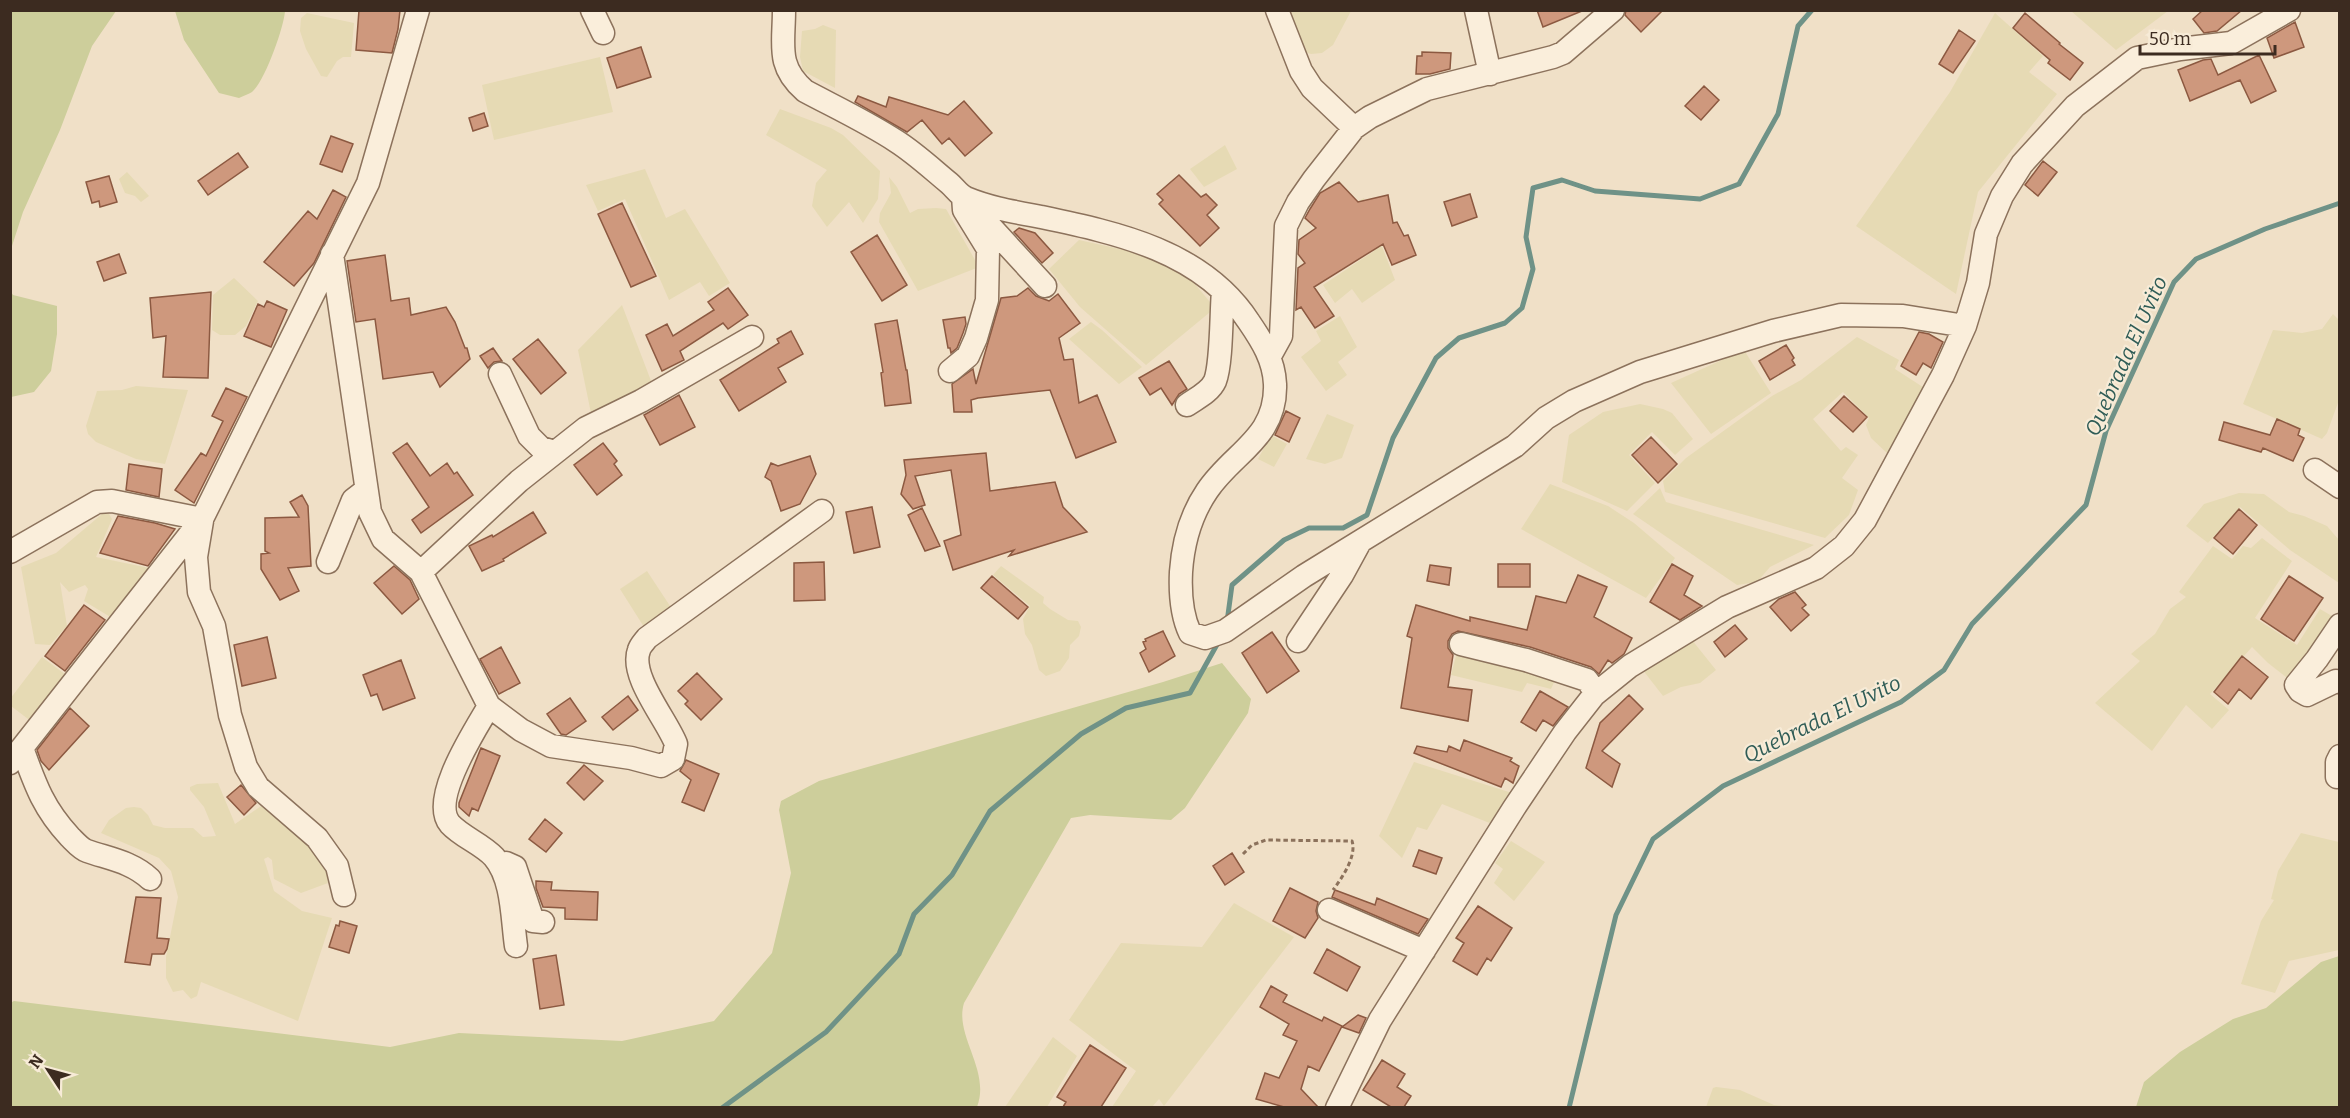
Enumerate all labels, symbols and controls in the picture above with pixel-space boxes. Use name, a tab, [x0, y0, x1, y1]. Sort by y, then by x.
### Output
scale bar	[2140, 18, 2275, 56]
text: 50 m	[2149, 28, 2191, 50]
water label: Quebrada El Uvito	[2079, 272, 2173, 440]
water label: Quebrada El Uvito	[1739, 670, 1905, 768]
north arrow	[18, 1040, 78, 1100]
text: N	[25, 1051, 48, 1072]

